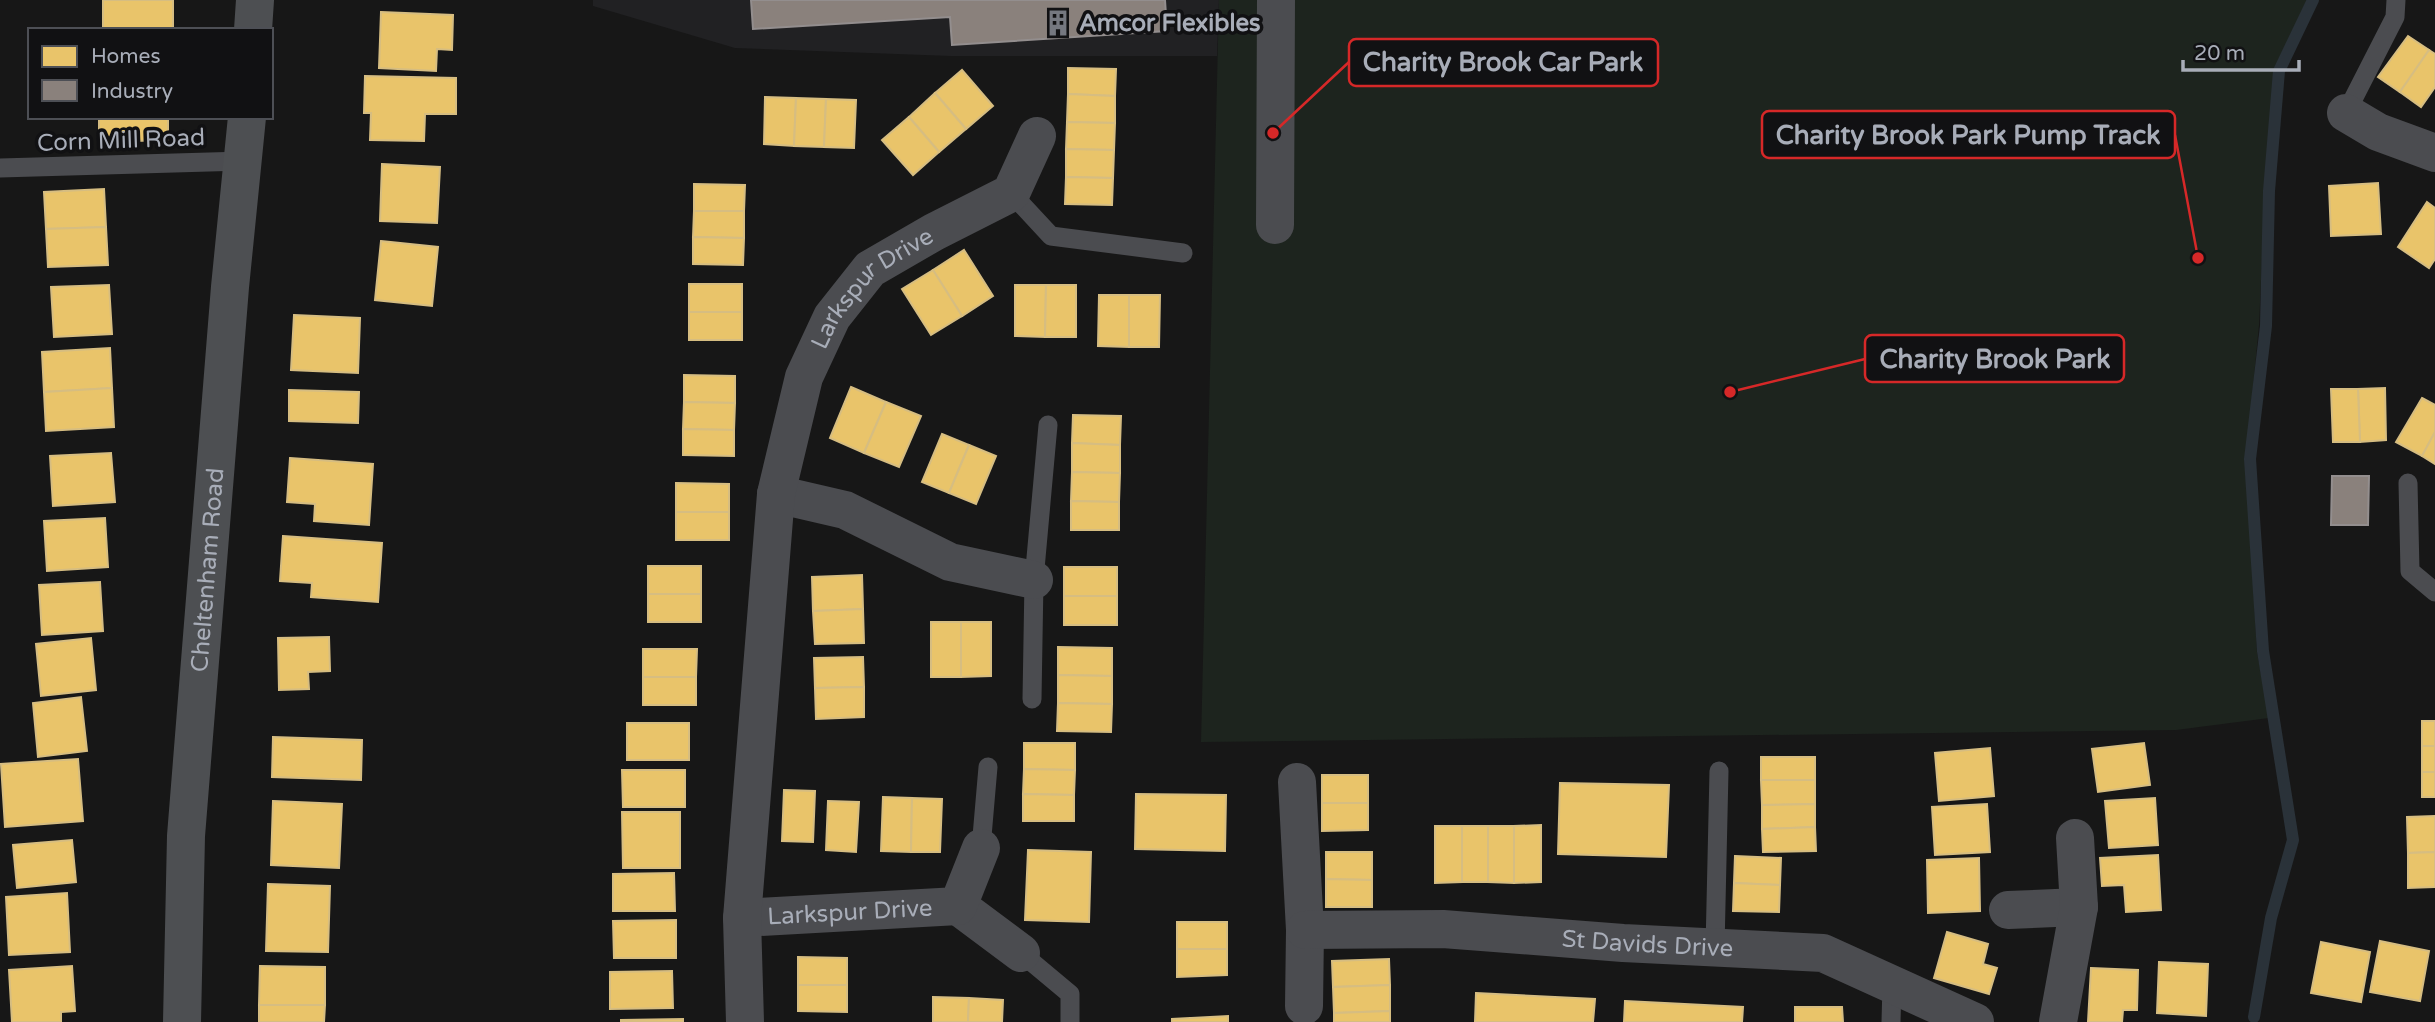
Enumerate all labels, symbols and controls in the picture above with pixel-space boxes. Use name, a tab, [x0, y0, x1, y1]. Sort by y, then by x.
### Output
building icon: Amcor Flexibles	[1043, 8, 1073, 38]
place label: Amcor Flexibles	[1079, 9, 1261, 38]
legend	[28, 28, 273, 119]
scale bar	[2183, 28, 2298, 72]
callout: Charity Brook Car Park	[1349, 39, 1658, 86]
text: 20 m	[2194, 41, 2245, 66]
text: Homes	[91, 44, 161, 69]
text: Charity Brook Car Park	[1363, 47, 1643, 78]
text: Industry	[91, 79, 173, 104]
callout: Charity Brook Park Pump Track	[1762, 111, 2175, 158]
text: Charity Brook Park Pump Track	[1776, 120, 2160, 151]
street label: Corn Mill Road	[36, 123, 206, 158]
street label: Larkspur Drive	[805, 222, 939, 354]
callout: Charity Brook Park	[1865, 335, 2124, 382]
text: Charity Brook Park	[1880, 344, 2110, 375]
street label: Cheltenham Road	[185, 467, 230, 673]
street label: Larkspur Drive	[766, 893, 933, 932]
street label: St Davids Drive	[1561, 924, 1734, 963]

